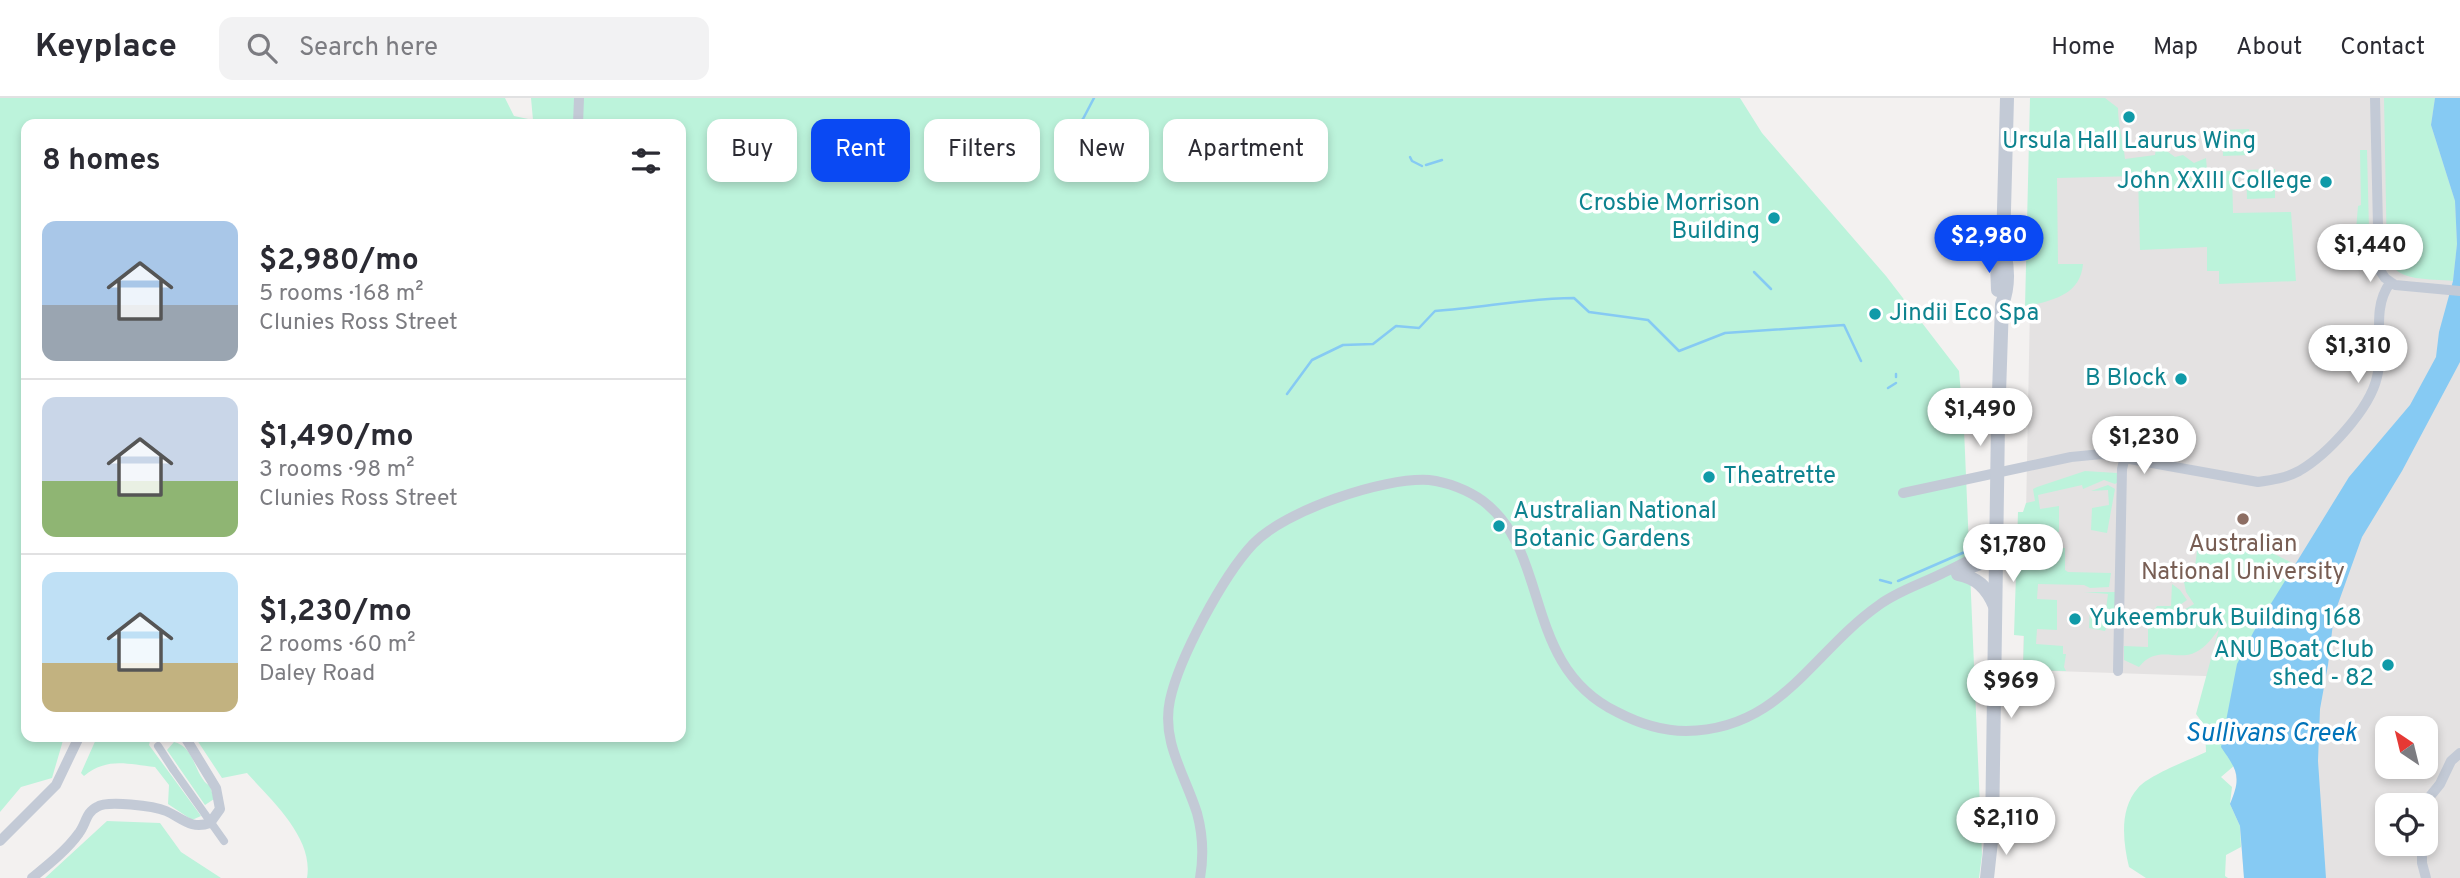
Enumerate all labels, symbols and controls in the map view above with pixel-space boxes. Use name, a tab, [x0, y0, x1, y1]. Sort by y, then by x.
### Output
search box	[219, 17, 709, 80]
text: Keyplace	[35, 27, 177, 69]
icon: search	[243, 29, 281, 67]
text: Search here	[299, 32, 438, 65]
text: Home	[2051, 33, 2115, 63]
text: Map	[2153, 33, 2198, 63]
text: About	[2236, 33, 2302, 63]
text: Contact	[2340, 33, 2425, 63]
marker: Ursula Hall Laurus Wing	[2121, 109, 2137, 125]
chip: Buy	[707, 119, 797, 182]
chip: Rent	[811, 119, 910, 182]
chip: Filters	[924, 119, 1040, 182]
chip: New	[1054, 119, 1149, 182]
chip: Apartment	[1163, 119, 1328, 182]
place label: Ursula Hall Laurus Wing	[2002, 127, 2256, 157]
icon: filters	[627, 142, 665, 180]
text: 8 homes	[42, 143, 161, 180]
place label: John XXIII College	[2117, 167, 2312, 197]
marker: John XXIII College	[2318, 174, 2334, 190]
place label: Crosbie Morrison Building	[1578, 189, 1760, 247]
marker: Crosbie Morrison Building	[1766, 210, 1782, 226]
pin: $2,980	[1932, 216, 2046, 275]
text: $2,980	[1950, 223, 2028, 252]
pin: $1,440	[2313, 225, 2427, 284]
text: $1,440	[2333, 232, 2407, 261]
text: $2,980/mo	[259, 243, 419, 280]
icon: home	[98, 249, 182, 333]
text: 5 rooms · 168 m²	[259, 280, 424, 309]
place label: Jindii Eco Spa	[1889, 299, 2039, 329]
marker: Jindii Eco Spa	[1867, 306, 1883, 322]
text: Clunies Ross Street	[259, 309, 458, 338]
pin: $1,310	[2301, 326, 2415, 385]
text: $1,310	[2324, 333, 2392, 362]
place label: B Block	[2085, 364, 2167, 394]
marker: B Block	[2173, 371, 2189, 387]
pin: $1,490	[1923, 388, 2037, 448]
text: $1,490	[1943, 396, 2017, 425]
pin: $1,230	[2087, 416, 2201, 476]
text: $1,490/mo	[259, 419, 414, 456]
text: $1,230	[2108, 424, 2180, 453]
icon: home	[98, 425, 182, 509]
text: 3 rooms · 98 m²	[259, 456, 415, 485]
place label: Theatrette	[1723, 462, 1836, 492]
marker: Theatrette	[1701, 469, 1717, 485]
text: Clunies Ross Street	[259, 485, 458, 514]
place label: Australian National Botanic Gardens	[1513, 497, 1717, 555]
marker: Australian National University	[2235, 511, 2251, 527]
marker: Australian National Botanic Gardens	[1491, 518, 1507, 534]
pin: $1,780	[1956, 524, 2070, 584]
place label: Australian National University	[2141, 530, 2345, 588]
text: $1,780	[1979, 532, 2047, 561]
text: $1,230/mo	[259, 594, 412, 631]
icon: home	[98, 600, 182, 684]
place label: Yukeembruk Building 168	[2089, 604, 2362, 634]
marker: Yukeembruk Building 168	[2067, 611, 2083, 627]
text: 2 rooms · 60 m²	[259, 631, 416, 660]
place label: ANU Boat Club shed - 82	[2214, 636, 2374, 694]
marker: ANU Boat Club shed - 82	[2380, 657, 2396, 673]
text: Daley Road	[259, 660, 375, 689]
pin: $969	[1970, 660, 2052, 720]
text: $969	[1983, 668, 2039, 697]
north arrow	[2375, 716, 2438, 779]
map controls	[2375, 716, 2438, 856]
water label: Sullivans Creek	[2185, 718, 2358, 751]
button: locate	[2375, 793, 2438, 856]
pin: $2,110	[1949, 798, 2063, 857]
text: $2,110	[1972, 805, 2040, 834]

